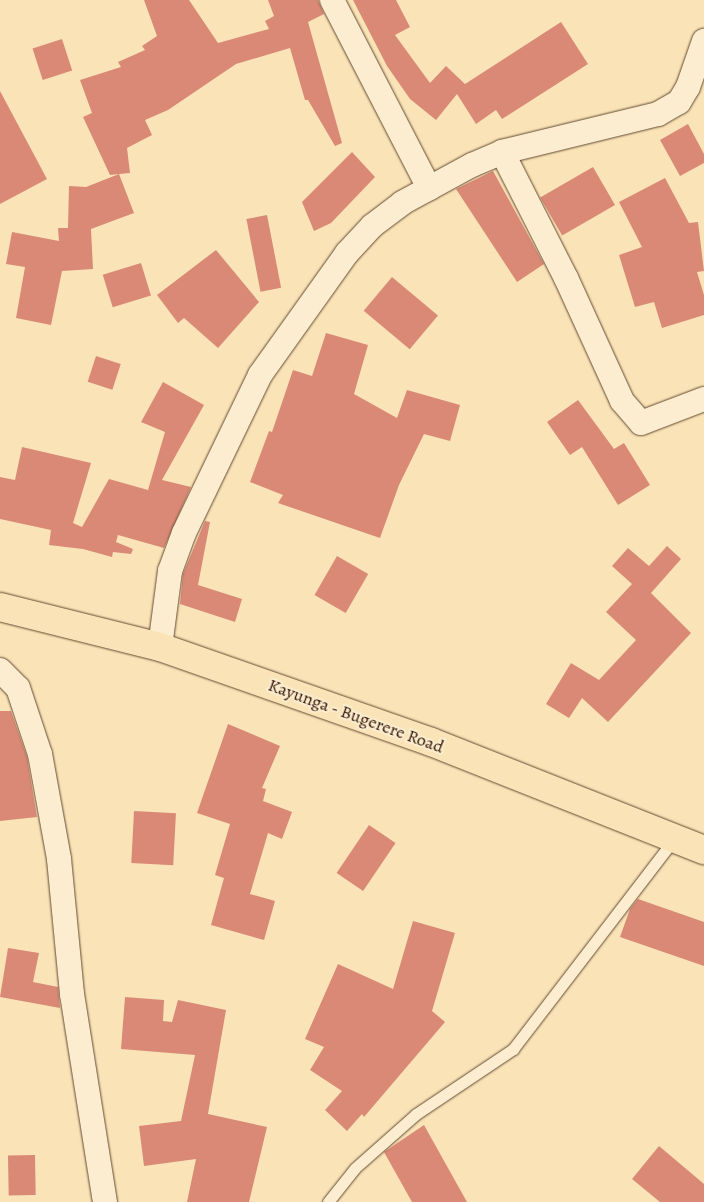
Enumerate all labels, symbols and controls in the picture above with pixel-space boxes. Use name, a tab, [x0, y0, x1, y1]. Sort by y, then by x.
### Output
street label: Kayunga - Bugerere Road	[265, 674, 447, 758]

